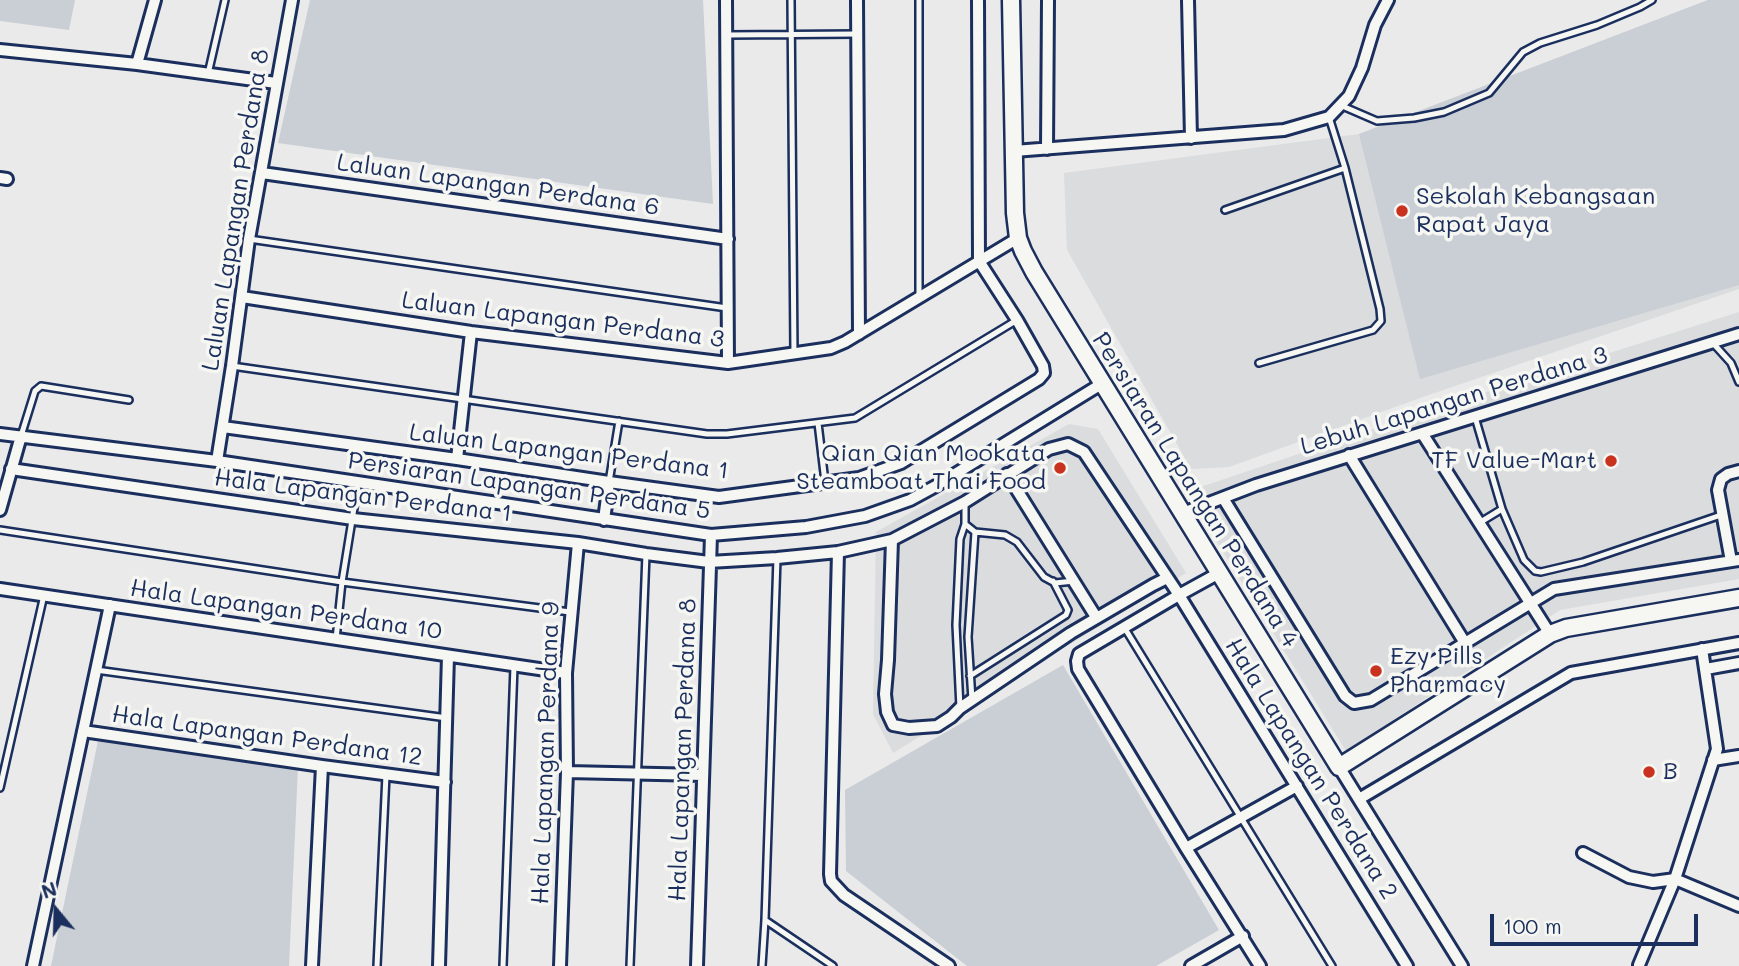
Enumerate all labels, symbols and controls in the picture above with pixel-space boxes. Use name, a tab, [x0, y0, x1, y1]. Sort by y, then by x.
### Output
street label: Laluan Lapangan Perdana 8	[196, 47, 276, 373]
street label: Laluan Lapangan Perdana 6	[335, 148, 661, 222]
place label: Sekolah Kebangsaan Rapat Jaya	[1416, 183, 1655, 239]
marker: Sekolah Kebangsaan Rapat Jaya	[1394, 203, 1410, 219]
street label: Laluan Lapangan Perdana 3	[400, 286, 726, 354]
street label: Persiaran Lapangan Perdana 4	[1086, 327, 1304, 653]
street label: Lebuh Lapangan Perdana 3	[1297, 341, 1611, 461]
street label: Laluan Lapangan Perdana 1	[408, 418, 730, 486]
place label: Qian Qian Mookata Steamboat Thai Food	[796, 440, 1046, 496]
street label: Persiaran Lapangan Perdana 5	[346, 446, 712, 526]
place label: TF Value-Mart	[1431, 447, 1597, 475]
marker: TF Value-Mart	[1603, 453, 1619, 469]
marker: Qian Qian Mookata Steamboat Thai Food	[1052, 460, 1068, 476]
street label: Hala Lapangan Perdana 1	[213, 463, 513, 529]
street label: Hala Lapangan Perdana 10	[128, 574, 444, 646]
street label: Hala Lapangan Perdana 8	[663, 598, 703, 902]
street label: Hala Lapangan Perdana 9	[526, 601, 566, 905]
street label: Hala Lapangan Perdana 2	[1219, 633, 1403, 905]
place label: Ezy Pills Pharmacy	[1390, 643, 1506, 699]
marker: Ezy Pills Pharmacy	[1368, 663, 1384, 679]
street label: Hala Lapangan Perdana 12	[110, 700, 424, 772]
place label: B	[1663, 758, 1678, 786]
marker: B	[1641, 764, 1657, 780]
north arrow	[21, 875, 91, 945]
text: N	[38, 876, 60, 904]
scale bar	[1494, 900, 1702, 944]
text: 100 m	[1503, 912, 1562, 939]

